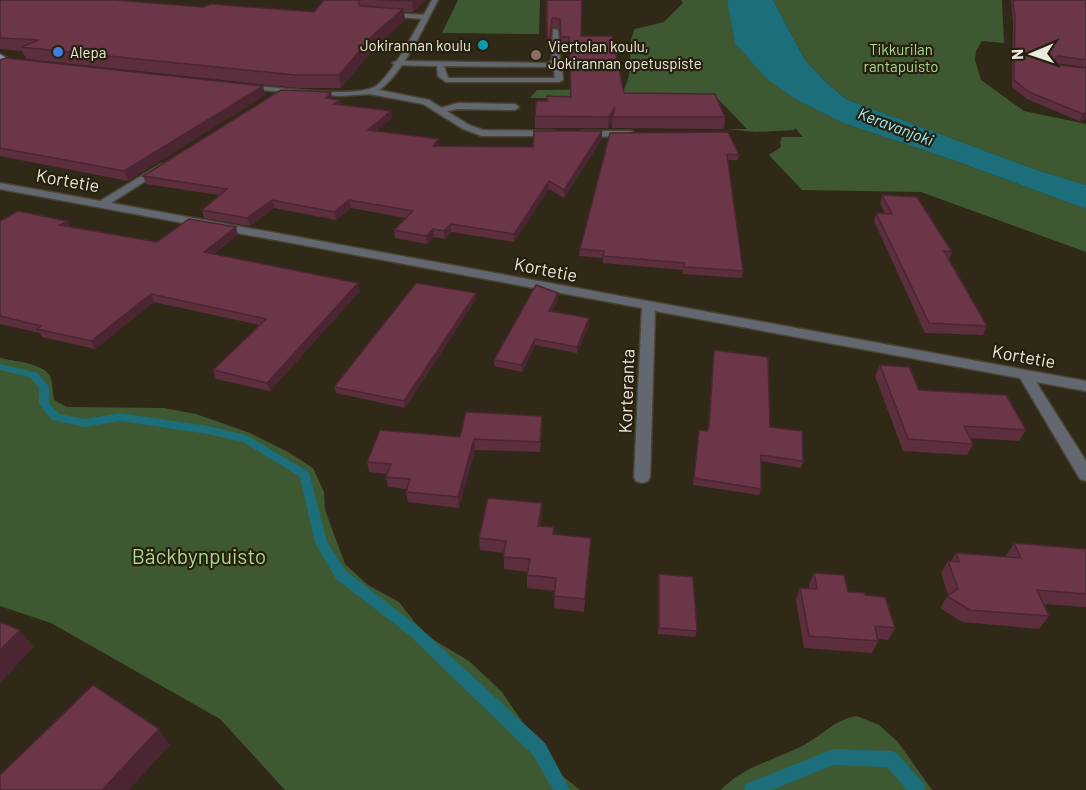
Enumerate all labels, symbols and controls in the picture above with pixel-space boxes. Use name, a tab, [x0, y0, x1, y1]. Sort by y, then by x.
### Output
north arrow	[1002, 24, 1062, 84]
place label: Jokirannan koulu	[360, 36, 471, 54]
place label: Viertolan koulu, Jokirannan opetuspiste	[548, 37, 702, 72]
marker: Jokirannan koulu	[476, 38, 490, 52]
park label: Tikkurilan rantapuisto	[863, 40, 939, 75]
place label: Alepa	[70, 43, 107, 61]
marker: Alepa	[51, 45, 65, 59]
marker: Viertolan koulu, Jokirannan opetuspiste	[529, 48, 543, 62]
text: N	[1007, 49, 1026, 60]
water label: Keravanjoki	[856, 103, 936, 149]
street label: Kortetie	[35, 164, 101, 196]
street label: Kortetie	[513, 252, 579, 286]
street label: Kortetie	[991, 340, 1057, 372]
street label: Korteranta	[614, 348, 638, 434]
park label: Bäckbynpuisto	[132, 543, 266, 568]

